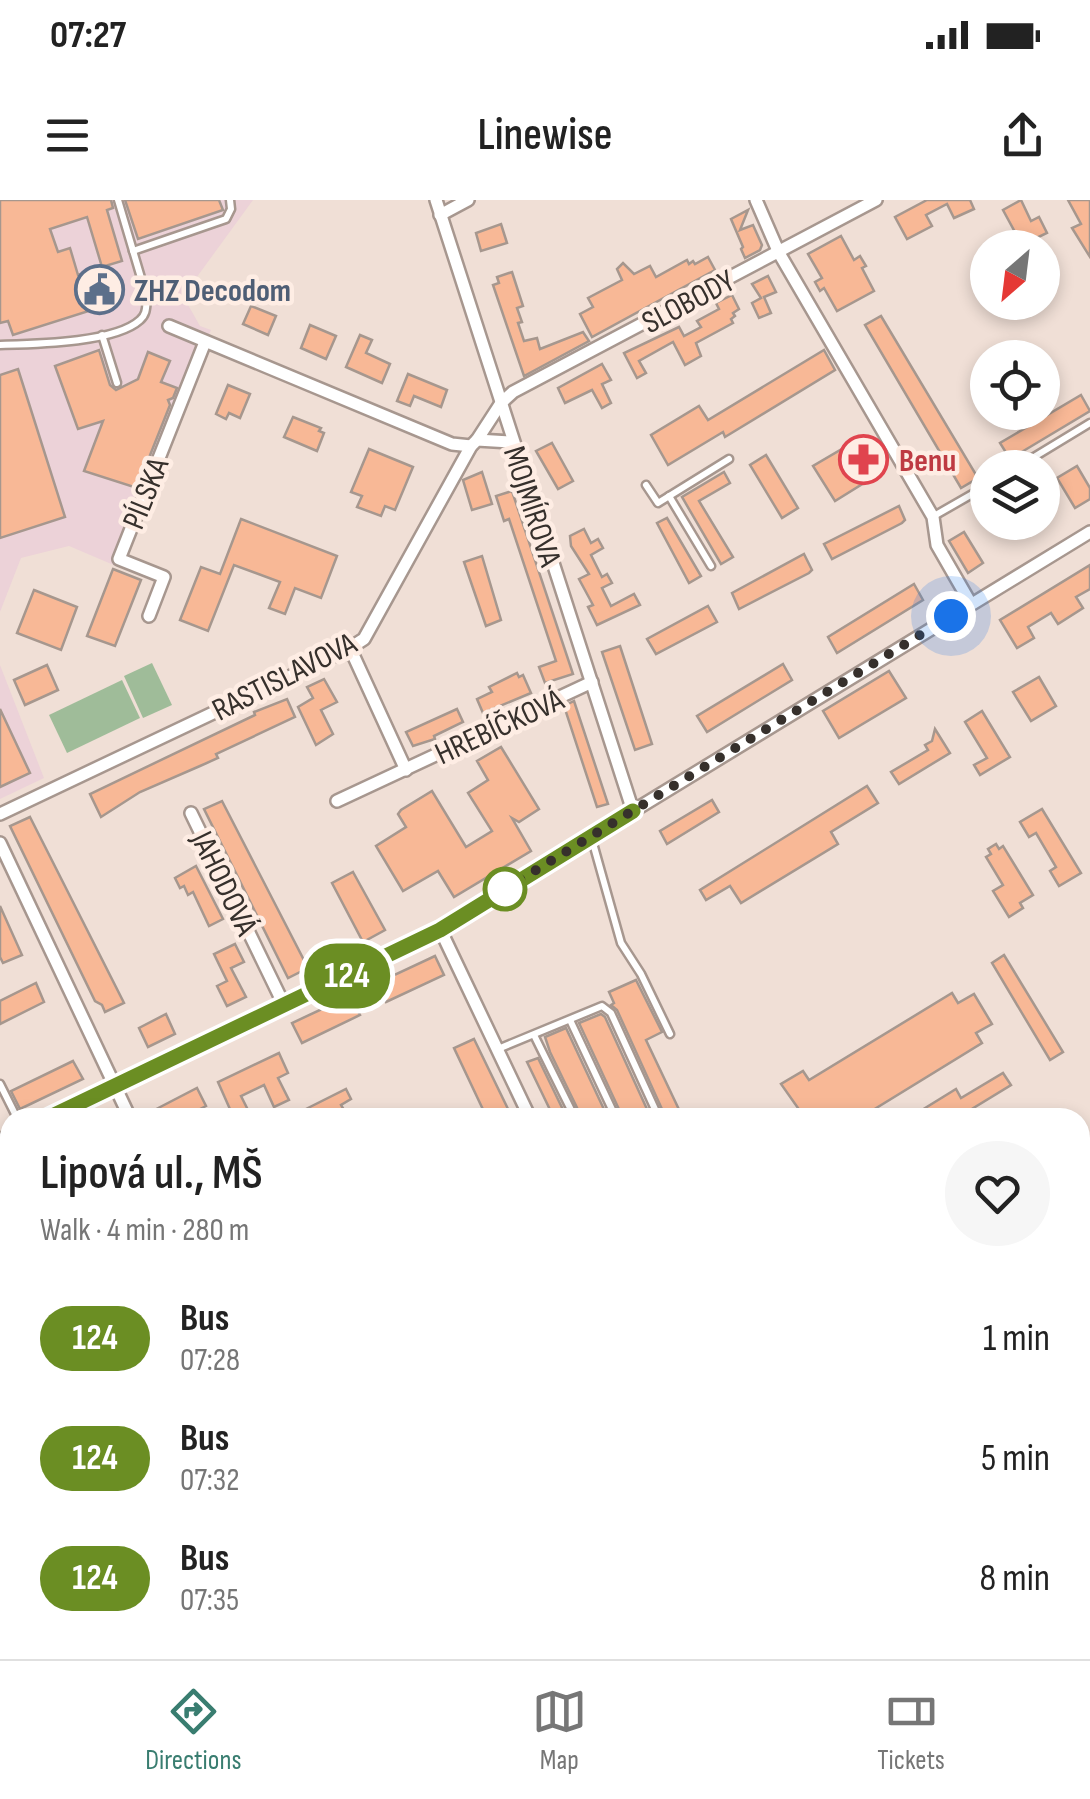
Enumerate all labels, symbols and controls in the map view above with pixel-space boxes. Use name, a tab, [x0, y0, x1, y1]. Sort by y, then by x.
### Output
text: 07:27	[50, 13, 126, 58]
icon: menu	[40, 108, 95, 163]
text: Linewise	[477, 108, 613, 163]
icon: share	[995, 108, 1050, 163]
north arrow	[970, 230, 1060, 320]
map controls	[970, 230, 1060, 540]
street label: SLOBODY	[636, 261, 742, 343]
public building icon: ZHZ Decodom	[73, 264, 125, 316]
place label: ZHZ Decodom	[134, 272, 291, 311]
button: locate	[970, 340, 1060, 430]
pharmacy icon: Benu	[838, 434, 890, 486]
street label: MOJMÍROVA	[494, 442, 569, 572]
place label: Benu	[899, 442, 956, 481]
button: layers	[970, 450, 1060, 540]
street label: PÍLSKA	[115, 452, 178, 535]
your location	[926, 591, 976, 641]
street label: RASTISLAVOVA	[206, 624, 364, 730]
street label: HREBÍČKOVÁ	[429, 681, 570, 774]
street label: JAHODOVÁ	[181, 824, 266, 942]
unlabelled marker	[484, 868, 526, 910]
line badge: 124	[290, 944, 404, 1008]
text: 124	[324, 955, 370, 998]
button: heart	[945, 1141, 1050, 1246]
text: Lipová ul., MŠ	[40, 1145, 263, 1202]
text: Walk · 4 min · 280 m	[40, 1211, 249, 1250]
text: Bus	[180, 1296, 229, 1341]
text: 1 min	[983, 1316, 1050, 1361]
text: 124	[72, 1317, 118, 1360]
text: 07:28	[180, 1341, 240, 1380]
text: Bus	[180, 1416, 229, 1461]
text: 5 min	[981, 1436, 1050, 1481]
text: 124	[72, 1437, 118, 1480]
text: 07:32	[180, 1461, 239, 1500]
text: Bus	[180, 1536, 229, 1581]
text: 8 min	[980, 1556, 1050, 1601]
text: 124	[72, 1557, 118, 1600]
text: 07:35	[180, 1581, 239, 1620]
tab: Directions	[145, 1684, 241, 1777]
tab: Map	[532, 1684, 587, 1777]
tab: Tickets	[877, 1684, 945, 1777]

